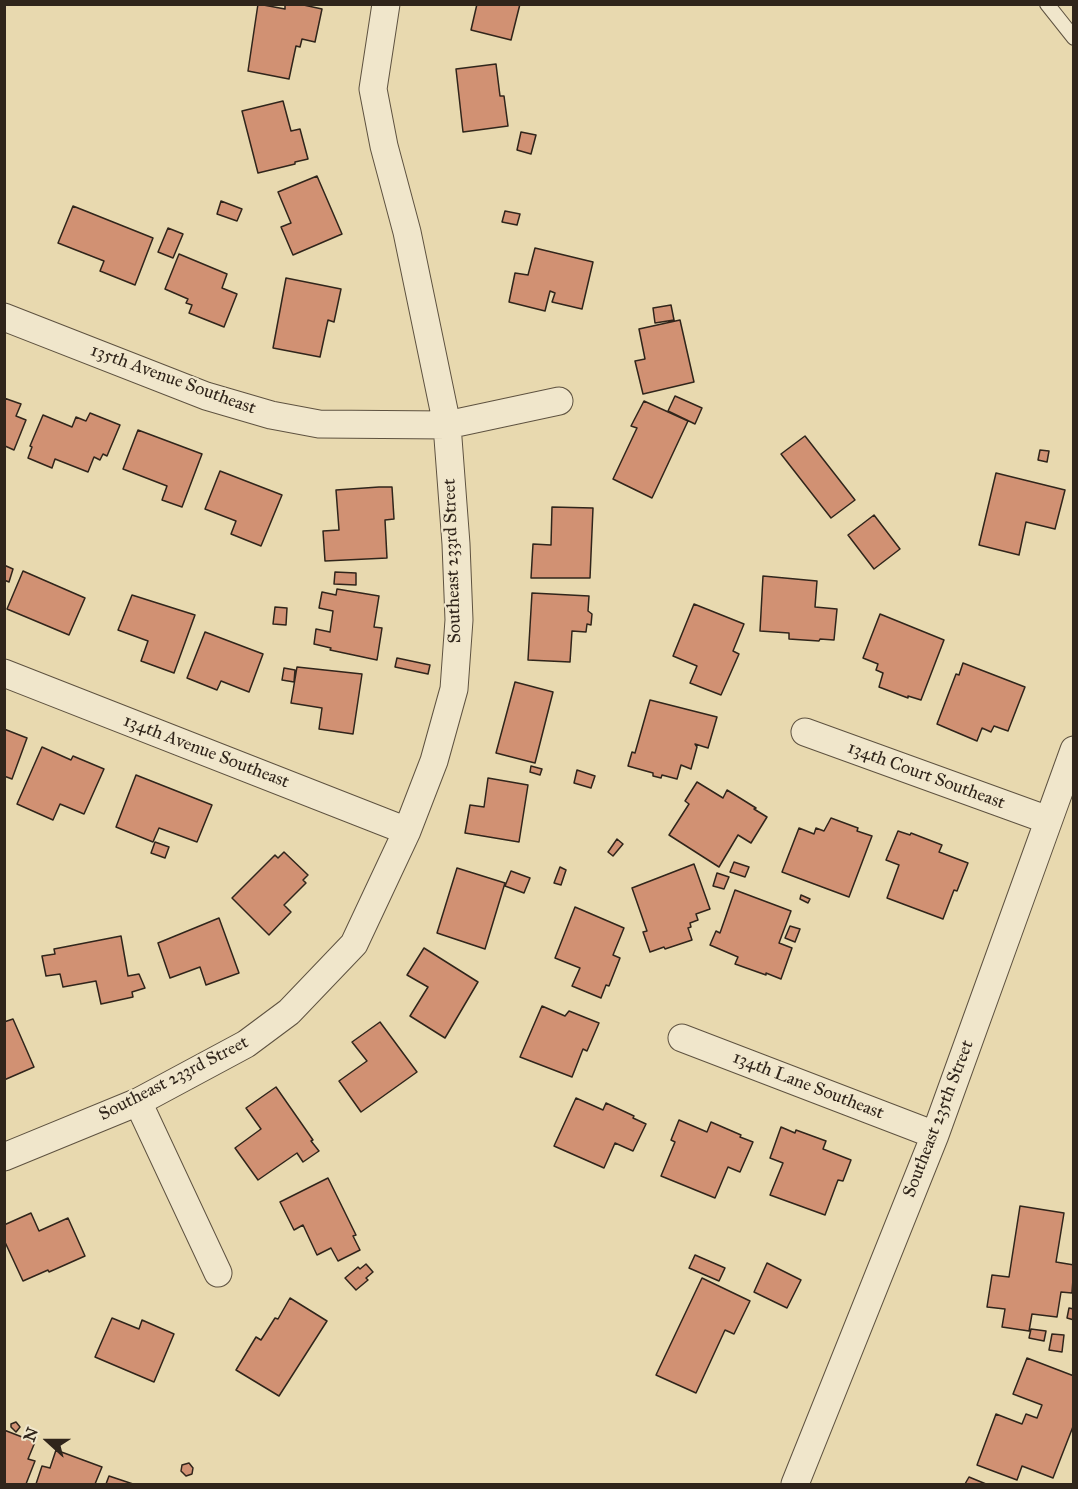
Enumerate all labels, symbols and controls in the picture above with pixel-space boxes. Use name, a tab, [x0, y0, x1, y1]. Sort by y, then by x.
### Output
street label: 135th Avenue Southeast	[87, 340, 259, 420]
street label: Southeast 233rd Street	[439, 478, 467, 644]
street label: 134th Avenue Southeast	[120, 710, 292, 794]
street label: 134th Court Southeast	[844, 737, 1008, 815]
street label: Southeast 233rd Street	[96, 1032, 252, 1126]
street label: Southeast 235th Street	[899, 1037, 979, 1201]
street label: 134th Lane Southeast	[729, 1047, 887, 1125]
north arrow	[18, 1411, 78, 1471]
text: N	[19, 1425, 42, 1444]

